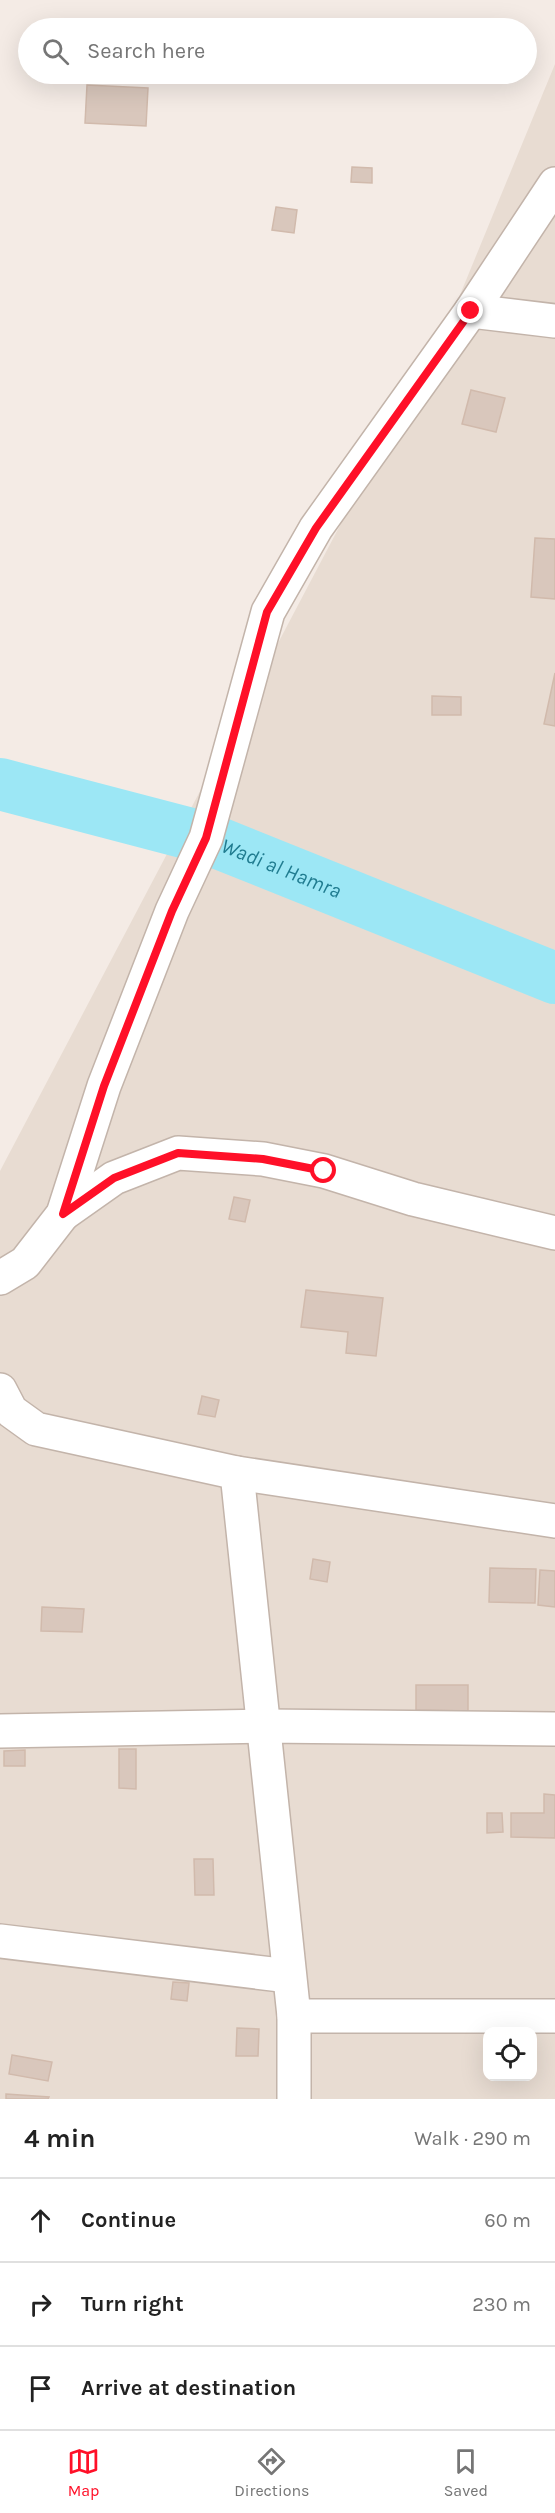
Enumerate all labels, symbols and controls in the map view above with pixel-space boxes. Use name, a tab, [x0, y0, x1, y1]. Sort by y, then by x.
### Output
search box	[18, 18, 537, 84]
icon: search	[39, 35, 72, 68]
text: Search here	[87, 38, 205, 64]
route end	[457, 297, 483, 323]
water label: Wadi al Hamra	[218, 833, 345, 903]
route start	[310, 1157, 336, 1183]
map controls	[483, 2027, 537, 2081]
button: locate	[483, 2027, 537, 2081]
text: 4 min	[24, 2123, 95, 2154]
text: Walk · 290 m	[414, 2127, 531, 2150]
icon: ahead	[24, 2204, 57, 2237]
text: Continue	[81, 2207, 176, 2233]
text: 60 m	[484, 2209, 531, 2232]
icon: right	[24, 2288, 57, 2321]
text: Turn right	[81, 2291, 184, 2317]
text: 230 m	[472, 2293, 531, 2316]
icon: arrive	[24, 2372, 57, 2405]
text: Arrive at destination	[81, 2375, 296, 2401]
tab: Map	[67, 2445, 100, 2500]
tab: Directions	[234, 2445, 309, 2500]
tab: Saved	[444, 2445, 488, 2500]

